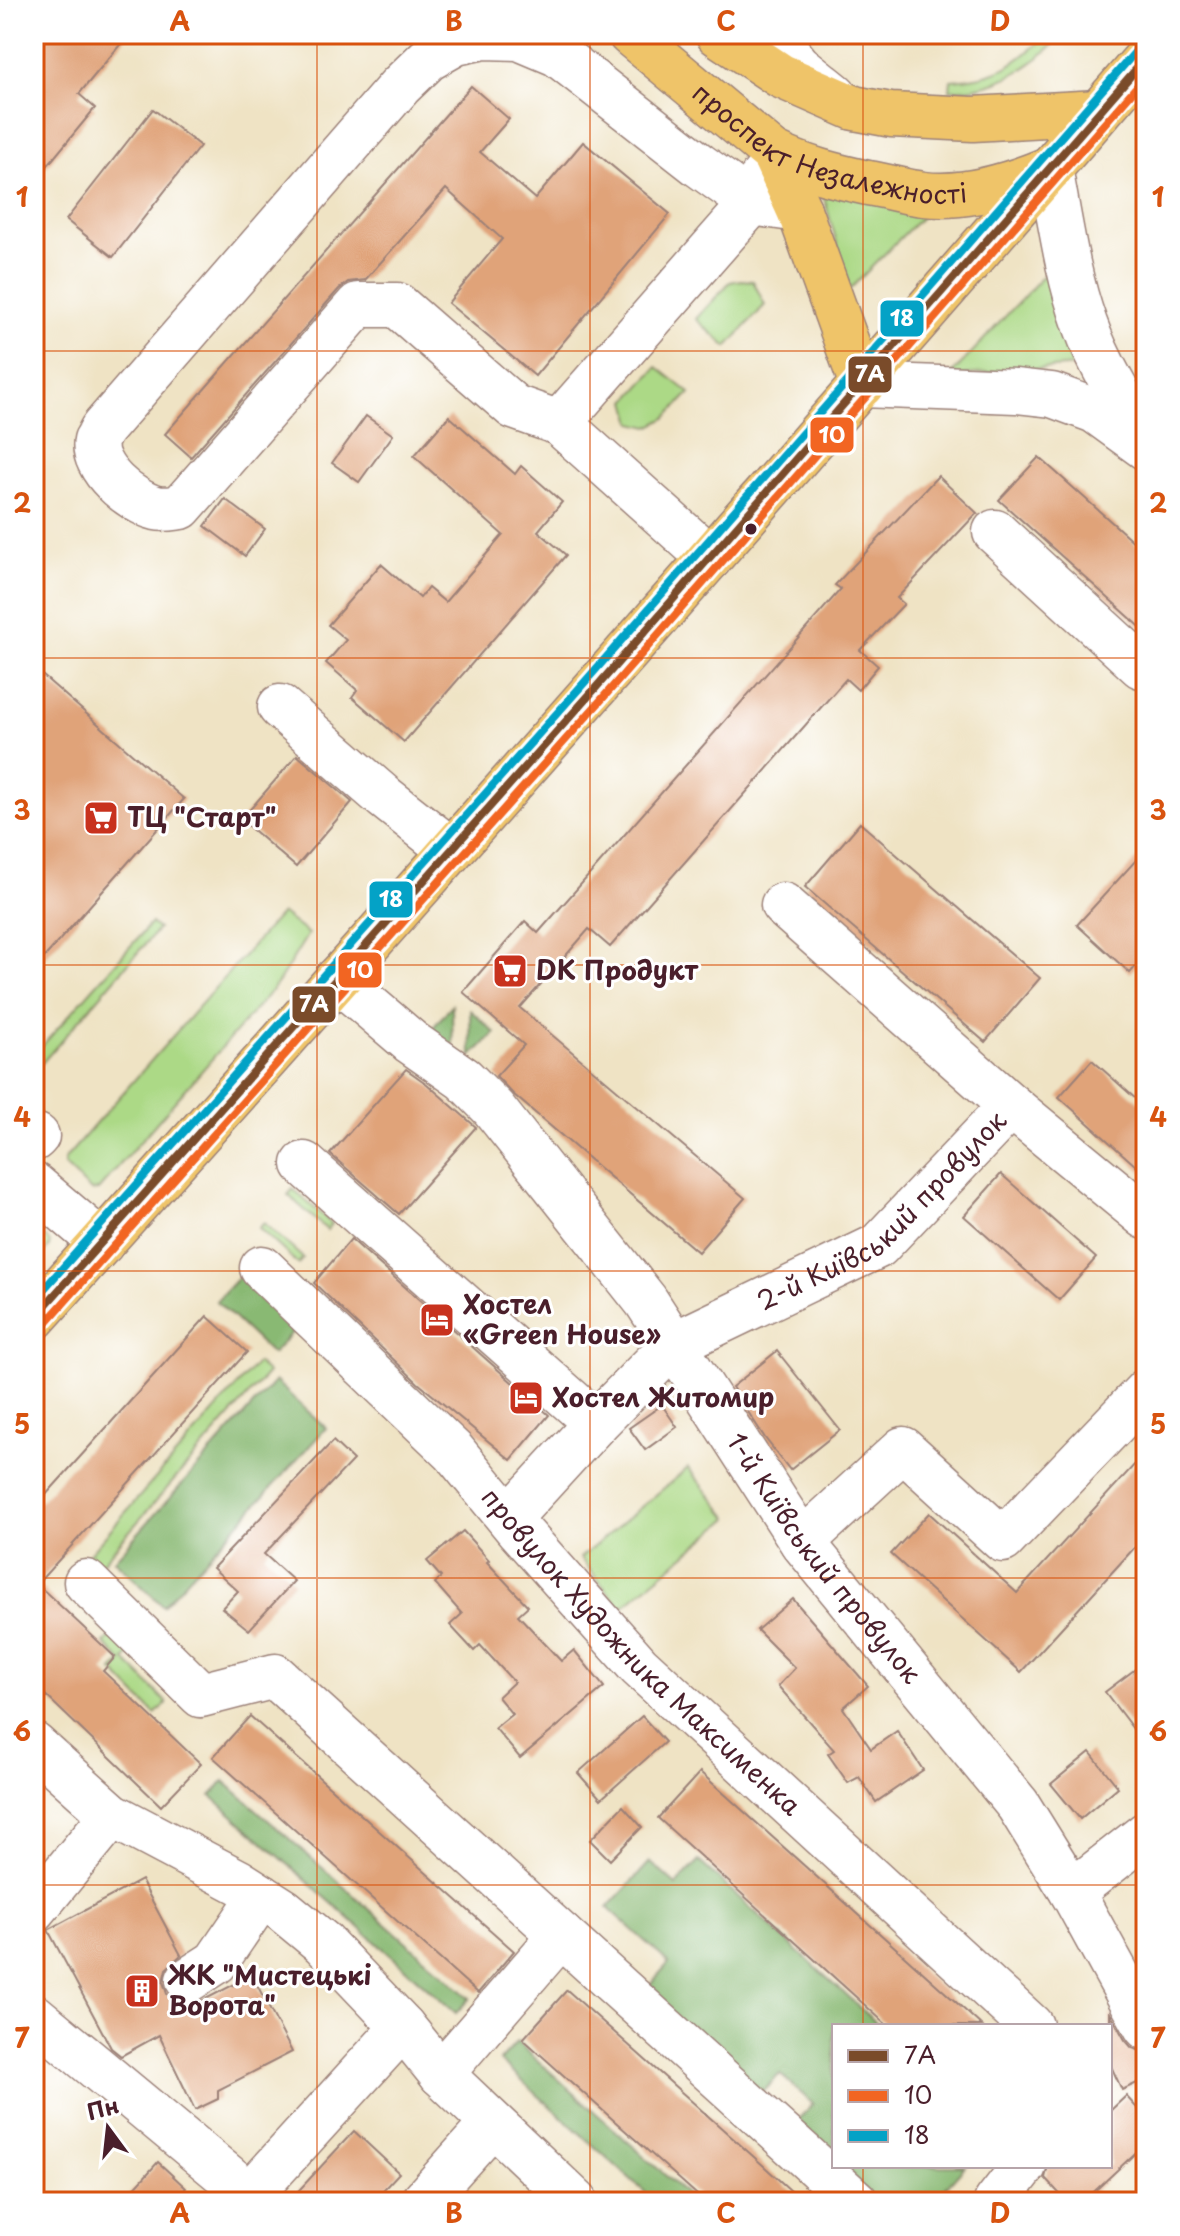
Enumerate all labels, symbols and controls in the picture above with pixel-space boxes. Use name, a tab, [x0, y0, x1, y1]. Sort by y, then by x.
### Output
text: A	[170, 1, 190, 40]
text: B	[445, 1, 463, 40]
text: C	[716, 1, 736, 40]
text: D	[990, 1, 1010, 40]
street label: проспект Незалежності	[685, 73, 969, 213]
text: 1	[16, 177, 28, 216]
text: 1	[1152, 177, 1164, 216]
line badge: 18	[879, 299, 925, 338]
text: 18	[890, 300, 914, 333]
line badge: 7А	[847, 355, 893, 394]
text: 7А	[855, 356, 885, 389]
line badge: 10	[809, 416, 855, 454]
text: 10	[819, 417, 845, 450]
text: 2	[13, 483, 31, 522]
text: 2	[1149, 483, 1167, 522]
unlabelled marker	[743, 521, 759, 537]
text: 3	[13, 790, 31, 829]
text: 3	[1149, 790, 1167, 829]
place label: ТЦ "Старт"	[127, 797, 277, 836]
supermarket icon: ТЦ "Старт"	[82, 799, 120, 837]
line badge: 18	[368, 880, 414, 919]
text: 18	[379, 881, 403, 914]
place label: DK Продукт	[536, 950, 698, 989]
line badge: 10	[337, 951, 383, 989]
text: 10	[347, 952, 373, 985]
supermarket icon: DK Продукт	[491, 952, 529, 990]
line badge: 7А	[291, 985, 337, 1024]
text: 7А	[299, 986, 329, 1019]
text: 4	[13, 1097, 31, 1136]
text: 4	[1149, 1097, 1167, 1136]
street label: 2-й Київський провулок	[750, 1101, 1015, 1319]
place label: Хостел «Green House»	[463, 1284, 661, 1353]
hotel icon: Хостел «Green House»	[418, 1301, 456, 1339]
place label: Хостел Житомир	[552, 1377, 774, 1416]
hotel icon: Хостел Житомир	[507, 1379, 545, 1417]
text: 5	[14, 1404, 30, 1443]
text: 5	[1150, 1404, 1166, 1443]
street label: 1-й Київський провулок	[718, 1424, 932, 1692]
street label: провулок Художника Максименка	[473, 1479, 811, 1824]
text: 6	[13, 1711, 31, 1750]
text: 6	[1149, 1711, 1167, 1750]
place label: ЖК "Мистецькі Ворота"	[167, 1955, 372, 2024]
building icon: ЖК "Мистецькі Ворота"	[123, 1972, 161, 2010]
text: 7	[15, 2018, 30, 2057]
text: 7	[1151, 2018, 1166, 2057]
legend	[832, 2024, 1112, 2168]
text: 7А	[904, 2036, 936, 2072]
text: 10	[904, 2076, 932, 2112]
text: Пн	[83, 2087, 122, 2127]
north arrow	[68, 2088, 148, 2168]
text: 18	[904, 2116, 930, 2152]
text: A	[170, 2193, 190, 2232]
text: B	[445, 2193, 463, 2232]
text: C	[716, 2193, 736, 2232]
text: D	[990, 2193, 1010, 2232]

